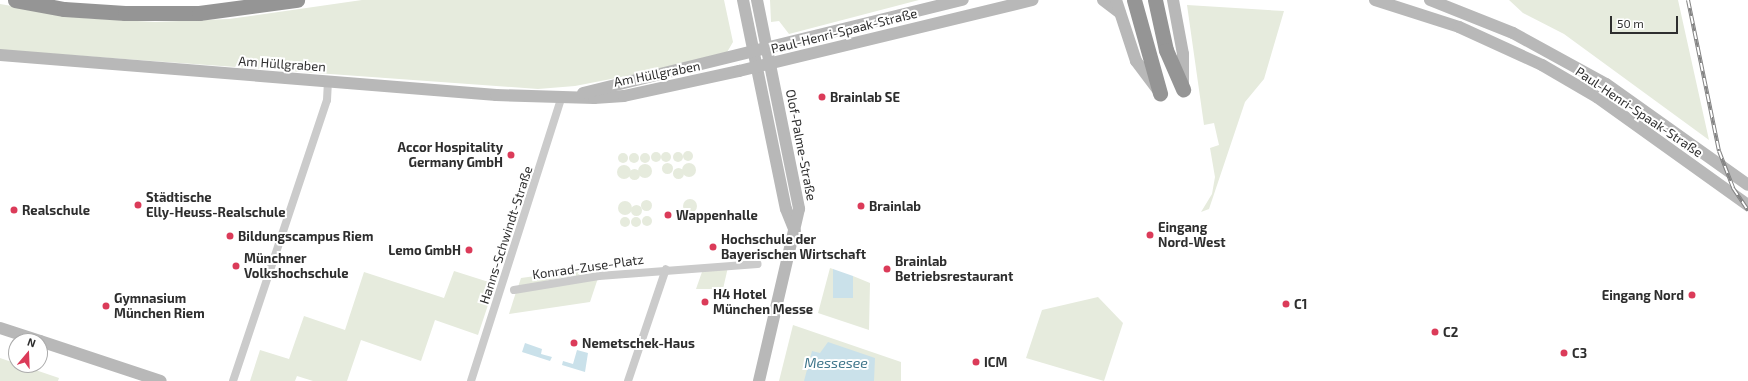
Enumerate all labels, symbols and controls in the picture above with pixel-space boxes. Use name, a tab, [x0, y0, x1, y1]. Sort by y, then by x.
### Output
street label: Paul-Henri-Spaak-Straße	[769, 5, 919, 57]
scale bar	[1612, 8, 1680, 34]
text: 50 m	[1617, 16, 1644, 30]
street label: Am Hüllgraben	[238, 53, 326, 75]
street label: Am Hüllgraben	[612, 58, 702, 90]
street label: Paul-Henri-Spaak-Straße	[1572, 64, 1706, 160]
street label: Olof-Palme-Straße	[783, 88, 819, 202]
place label: Brainlab SE	[830, 89, 900, 105]
marker: Brainlab SE	[817, 92, 827, 102]
place label: Accor Hospitality Germany GmbH	[397, 140, 503, 171]
marker: Accor Hospitality Germany GmbH	[506, 150, 516, 160]
street label: Hanns-Schwindt-Straße	[476, 164, 536, 306]
place label: Städtische Elly-Heuss-Realschule	[146, 190, 286, 221]
place label: Brainlab	[869, 198, 921, 214]
marker: Städtische Elly-Heuss-Realschule	[133, 200, 143, 210]
marker: Brainlab	[856, 201, 866, 211]
place label: Realschule	[22, 202, 90, 218]
marker: Realschule	[9, 205, 19, 215]
place label: Wappenhalle	[676, 207, 758, 223]
marker: Wappenhalle	[663, 210, 673, 220]
place label: Eingang Nord-West	[1158, 220, 1226, 251]
place label: Bildungscampus Riem	[238, 228, 373, 244]
marker: Eingang Nord-West	[1145, 230, 1155, 240]
marker: Bildungscampus Riem	[225, 231, 235, 241]
place label: Hochschule der Bayerischen Wirtschaft	[721, 232, 866, 263]
place label: Lemo GmbH	[388, 242, 461, 258]
marker: Hochschule der Bayerischen Wirtschaft	[708, 242, 718, 252]
marker: Lemo GmbH	[464, 245, 474, 255]
place label: Münchner Volkshochschule	[244, 251, 348, 282]
street label: Konrad-Zuse-Platz	[531, 251, 645, 283]
place label: Brainlab Betriebsrestaurant	[895, 254, 1013, 285]
marker: Münchner Volkshochschule	[231, 261, 241, 271]
marker: Brainlab Betriebsrestaurant	[882, 264, 892, 274]
place label: H4 Hotel München Messe	[713, 287, 813, 318]
place label: Eingang Nord	[1602, 287, 1684, 303]
marker: Eingang Nord	[1687, 290, 1697, 300]
place label: Gymnasium München Riem	[114, 291, 205, 322]
place label: C1	[1294, 296, 1307, 312]
marker: H4 Hotel München Messe	[700, 297, 710, 307]
marker: C1	[1281, 299, 1291, 309]
marker: Gymnasium München Riem	[101, 301, 111, 311]
place label: C2	[1443, 324, 1458, 340]
marker: C2	[1430, 327, 1440, 337]
north arrow	[8, 333, 48, 373]
text: N	[26, 335, 38, 350]
place label: Nemetschek-Haus	[582, 335, 695, 351]
marker: Nemetschek-Haus	[569, 338, 579, 348]
place label: C3	[1572, 345, 1587, 361]
marker: C3	[1559, 348, 1569, 358]
place label: ICM	[984, 354, 1007, 370]
water label: Messesee	[804, 355, 868, 371]
marker: ICM	[971, 357, 981, 367]

